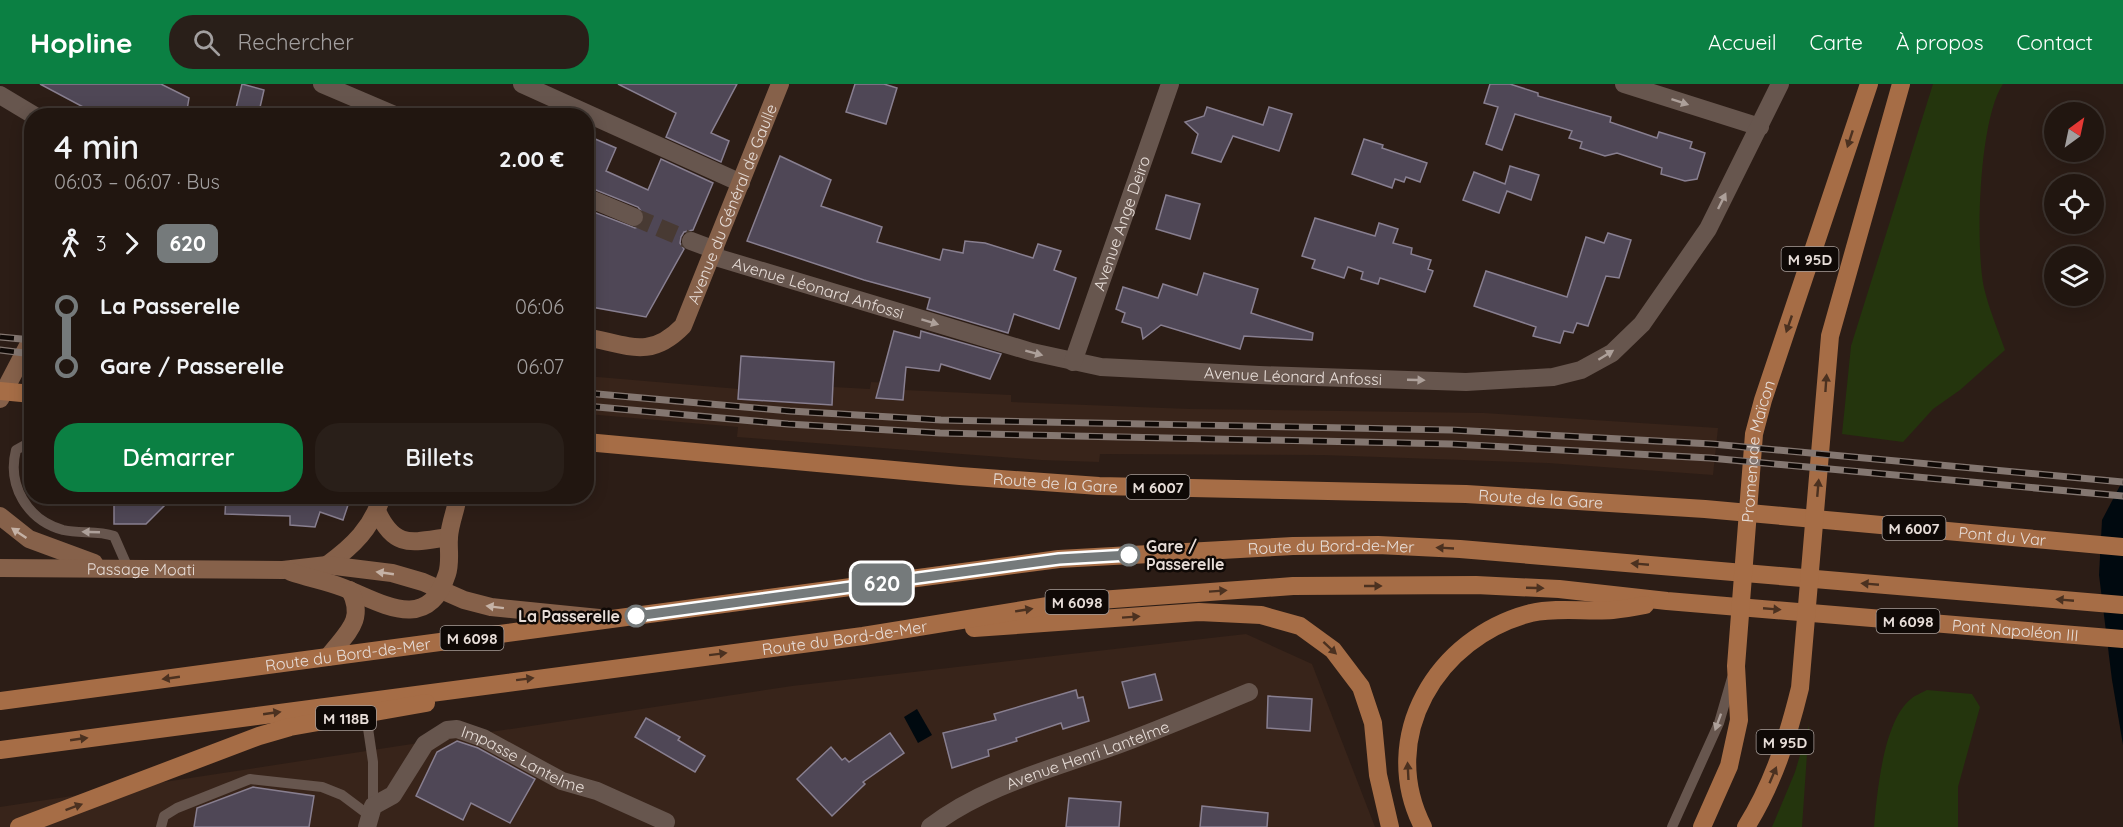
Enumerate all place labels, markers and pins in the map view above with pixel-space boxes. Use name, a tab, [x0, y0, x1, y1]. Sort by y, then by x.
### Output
place label: Gare / Passerelle	[1146, 536, 1224, 574]
marker: Gare / Passerelle	[1118, 544, 1140, 566]
marker: La Passerelle	[625, 605, 647, 627]
place label: La Passerelle	[518, 606, 620, 626]

